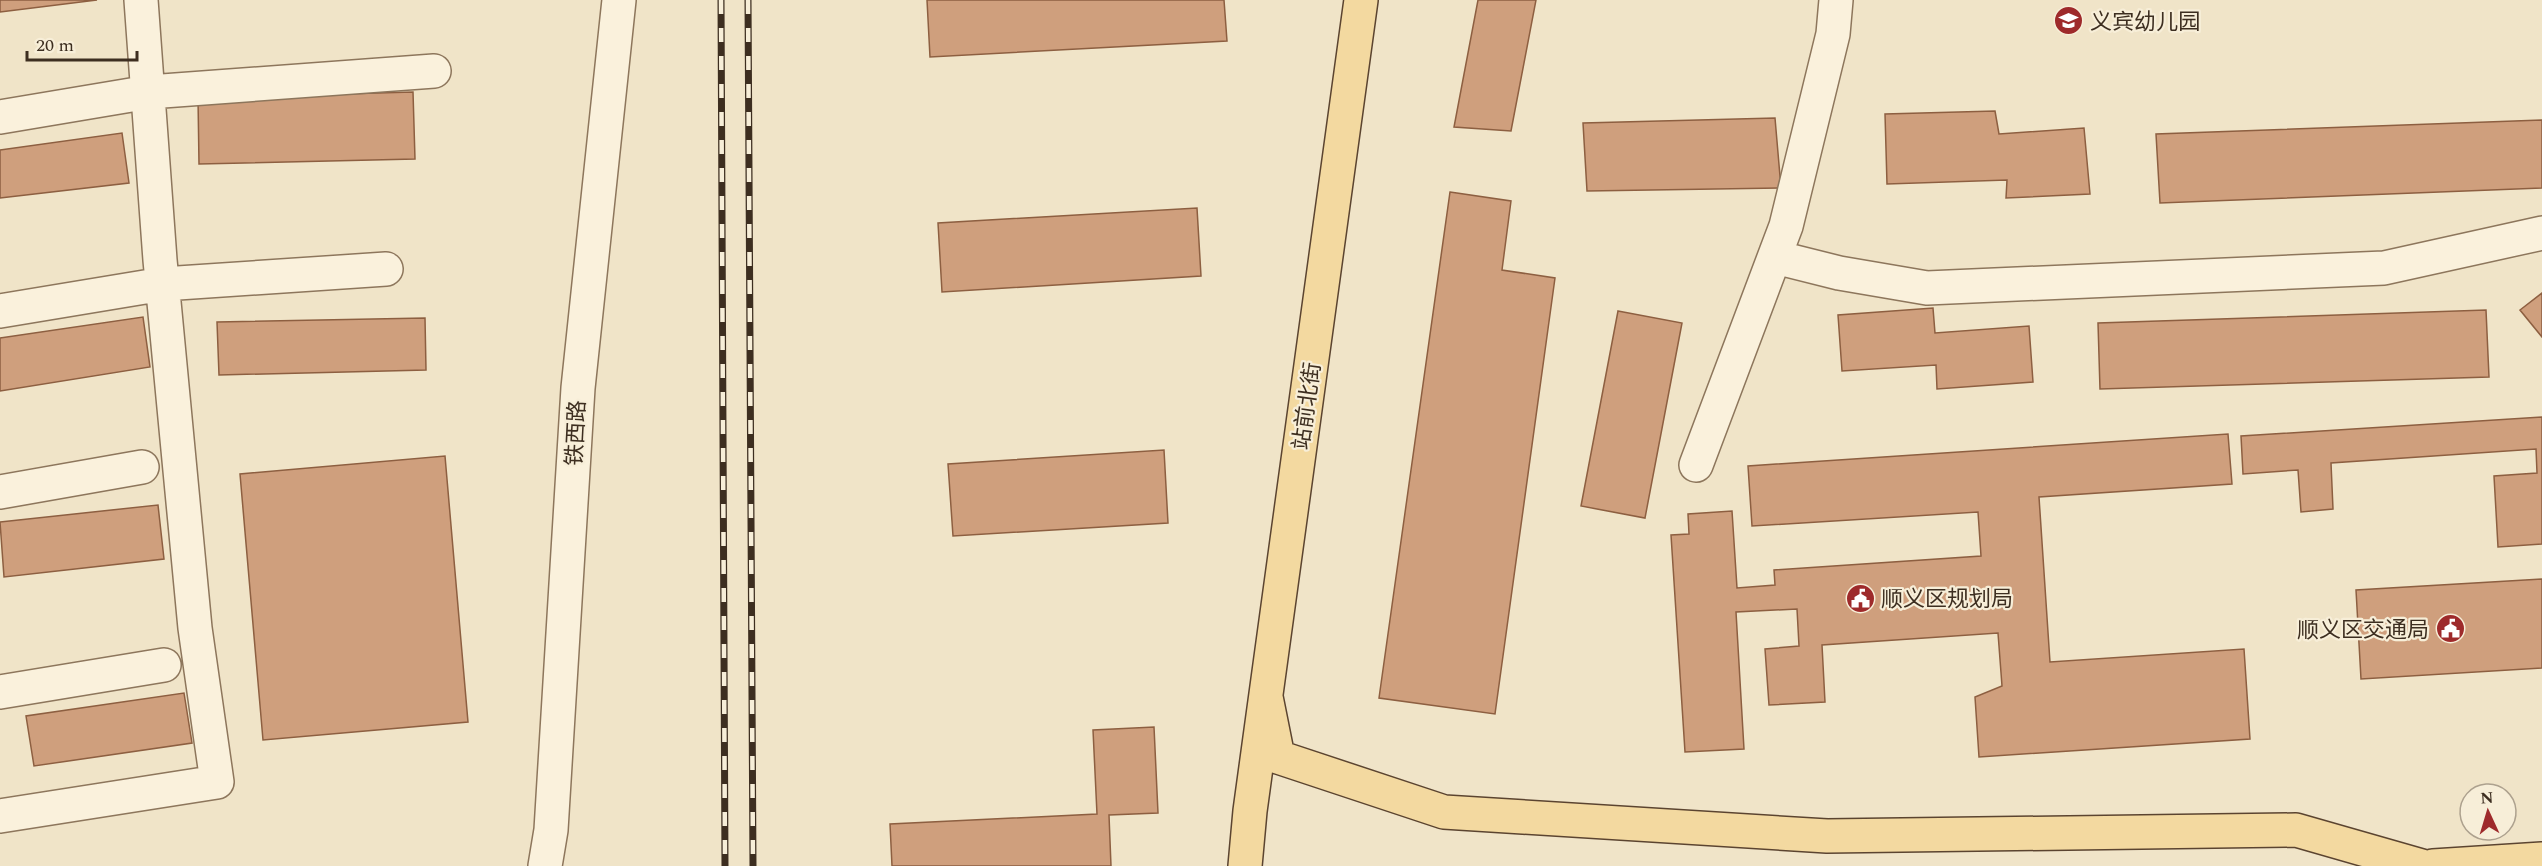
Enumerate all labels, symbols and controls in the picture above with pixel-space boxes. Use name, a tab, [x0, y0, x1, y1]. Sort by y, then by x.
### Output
school or university icon: 义宾幼儿园	[2053, 5, 2085, 37]
place label: 义宾幼儿园	[2090, 6, 2200, 39]
scale bar	[27, 24, 136, 62]
text: 20 m	[36, 32, 74, 59]
street label: 站前北街	[1285, 360, 1330, 452]
street label: 铁西路	[558, 399, 595, 467]
public building icon: 顺义区规划局	[1844, 582, 1876, 614]
place label: 顺义区规划局	[1881, 583, 2013, 616]
public building icon: 顺义区交通局	[2434, 613, 2466, 645]
place label: 顺义区交通局	[2297, 614, 2429, 647]
north arrow	[2458, 782, 2518, 842]
text: N	[2480, 786, 2494, 810]

